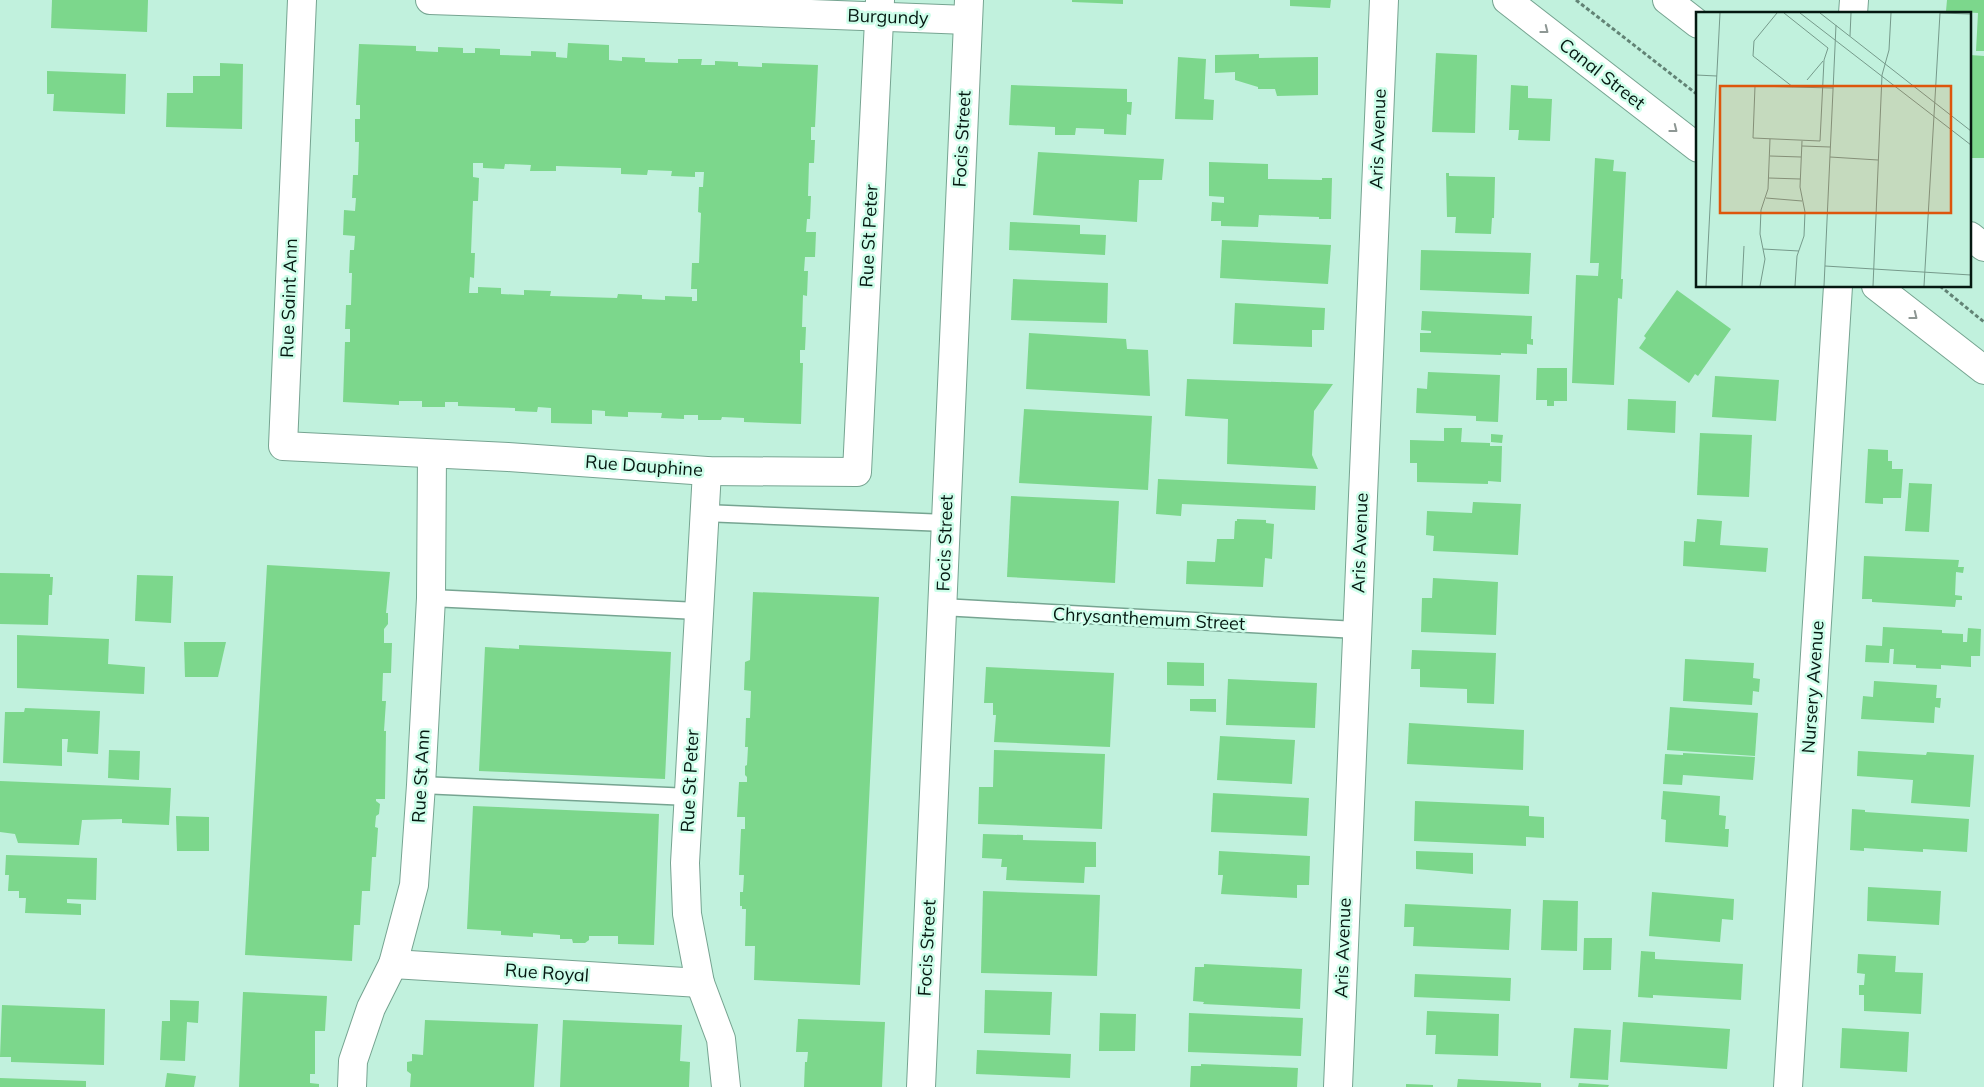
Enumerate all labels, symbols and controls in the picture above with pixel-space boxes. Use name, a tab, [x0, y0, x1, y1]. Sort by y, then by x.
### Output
street label: Burgundy	[847, 4, 929, 29]
inset map	[1696, 12, 1972, 288]
one-way arrow	[1539, 24, 1549, 33]
street label: Canal Street	[1555, 33, 1650, 114]
street label: Aris Avenue	[1364, 88, 1391, 190]
street label: Focis Street	[947, 90, 976, 188]
one-way arrow	[1668, 124, 1677, 133]
street label: Rue St Peter	[854, 183, 883, 288]
street label: Rue Saint Ann	[275, 238, 302, 358]
one-way arrow	[1908, 310, 1918, 319]
street label: Rue Dauphine	[584, 450, 704, 481]
street label: Aris Avenue	[1346, 492, 1373, 594]
street label: Focis Street	[931, 494, 958, 592]
street label: Chrysanthemum Street	[1052, 602, 1246, 635]
street label: Nursery Avenue	[1796, 620, 1829, 754]
street label: Rue St Peter	[675, 728, 704, 833]
street label: Rue St Ann	[407, 729, 434, 823]
street label: Aris Avenue	[1329, 897, 1356, 999]
street label: Focis Street	[912, 899, 941, 997]
street label: Rue Royal	[504, 958, 590, 987]

